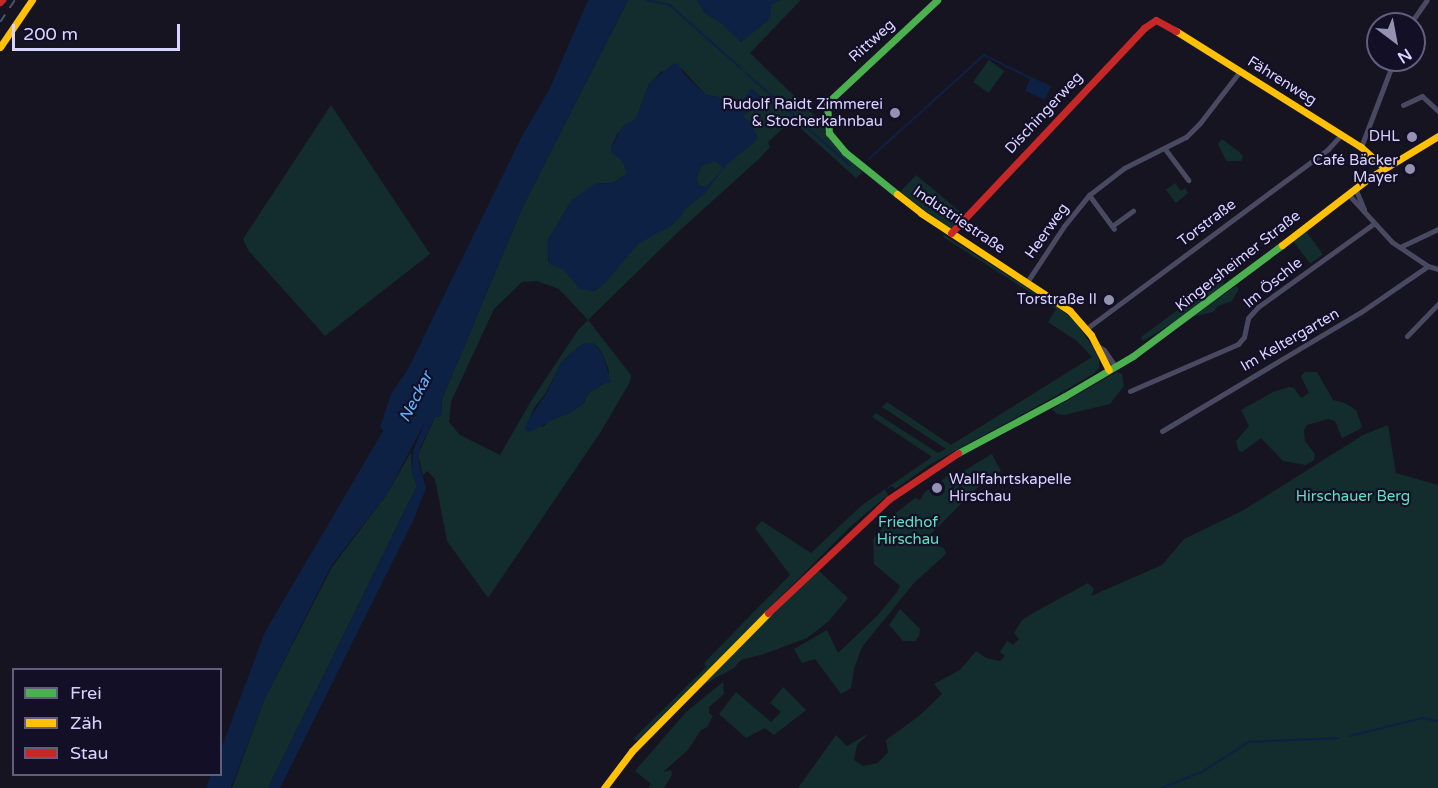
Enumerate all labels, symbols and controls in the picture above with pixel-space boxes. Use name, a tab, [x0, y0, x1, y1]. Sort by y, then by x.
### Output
scale bar	[15, 12, 183, 50]
north arrow	[1366, 12, 1426, 72]
street label: Rittweg	[845, 16, 899, 66]
text: 200 m	[23, 23, 78, 45]
text: N	[1394, 44, 1415, 67]
street label: Fährenweg	[1244, 53, 1320, 109]
street label: Dischingerweg	[1001, 68, 1087, 158]
place label: Rudolf Raidt Zimmerei & Stocherkahnbau	[722, 95, 883, 130]
marker: Rudolf Raidt Zimmerei & Stocherkahnbau	[888, 106, 902, 120]
place label: DHL	[1369, 128, 1400, 146]
marker: DHL	[1405, 130, 1419, 144]
place label: Café Bäcker Mayer	[1313, 151, 1398, 186]
marker: Café Bäcker Mayer	[1403, 162, 1417, 176]
street label: Industriestraße	[909, 183, 1009, 257]
street label: Torstraße	[1175, 195, 1239, 251]
street label: Heerweg	[1021, 200, 1073, 262]
street label: Kingersheimer Straße	[1172, 207, 1304, 315]
street label: Im Öschle	[1240, 254, 1306, 312]
place label: Torstraße II	[1017, 291, 1097, 309]
marker: Torstraße II	[1102, 293, 1116, 307]
street label: Im Keltergarten	[1238, 305, 1342, 375]
water label: Neckar	[395, 369, 437, 425]
place label: Wallfahrtskapelle Hirschau	[949, 470, 1072, 505]
marker: Wallfahrtskapelle Hirschau	[930, 481, 944, 495]
park label: Hirschauer Berg	[1296, 488, 1410, 506]
park label: Friedhof Hirschau	[877, 513, 939, 548]
legend	[12, 668, 222, 776]
text: Frei	[70, 682, 102, 704]
text: Zäh	[70, 712, 103, 734]
text: Stau	[70, 742, 109, 764]

